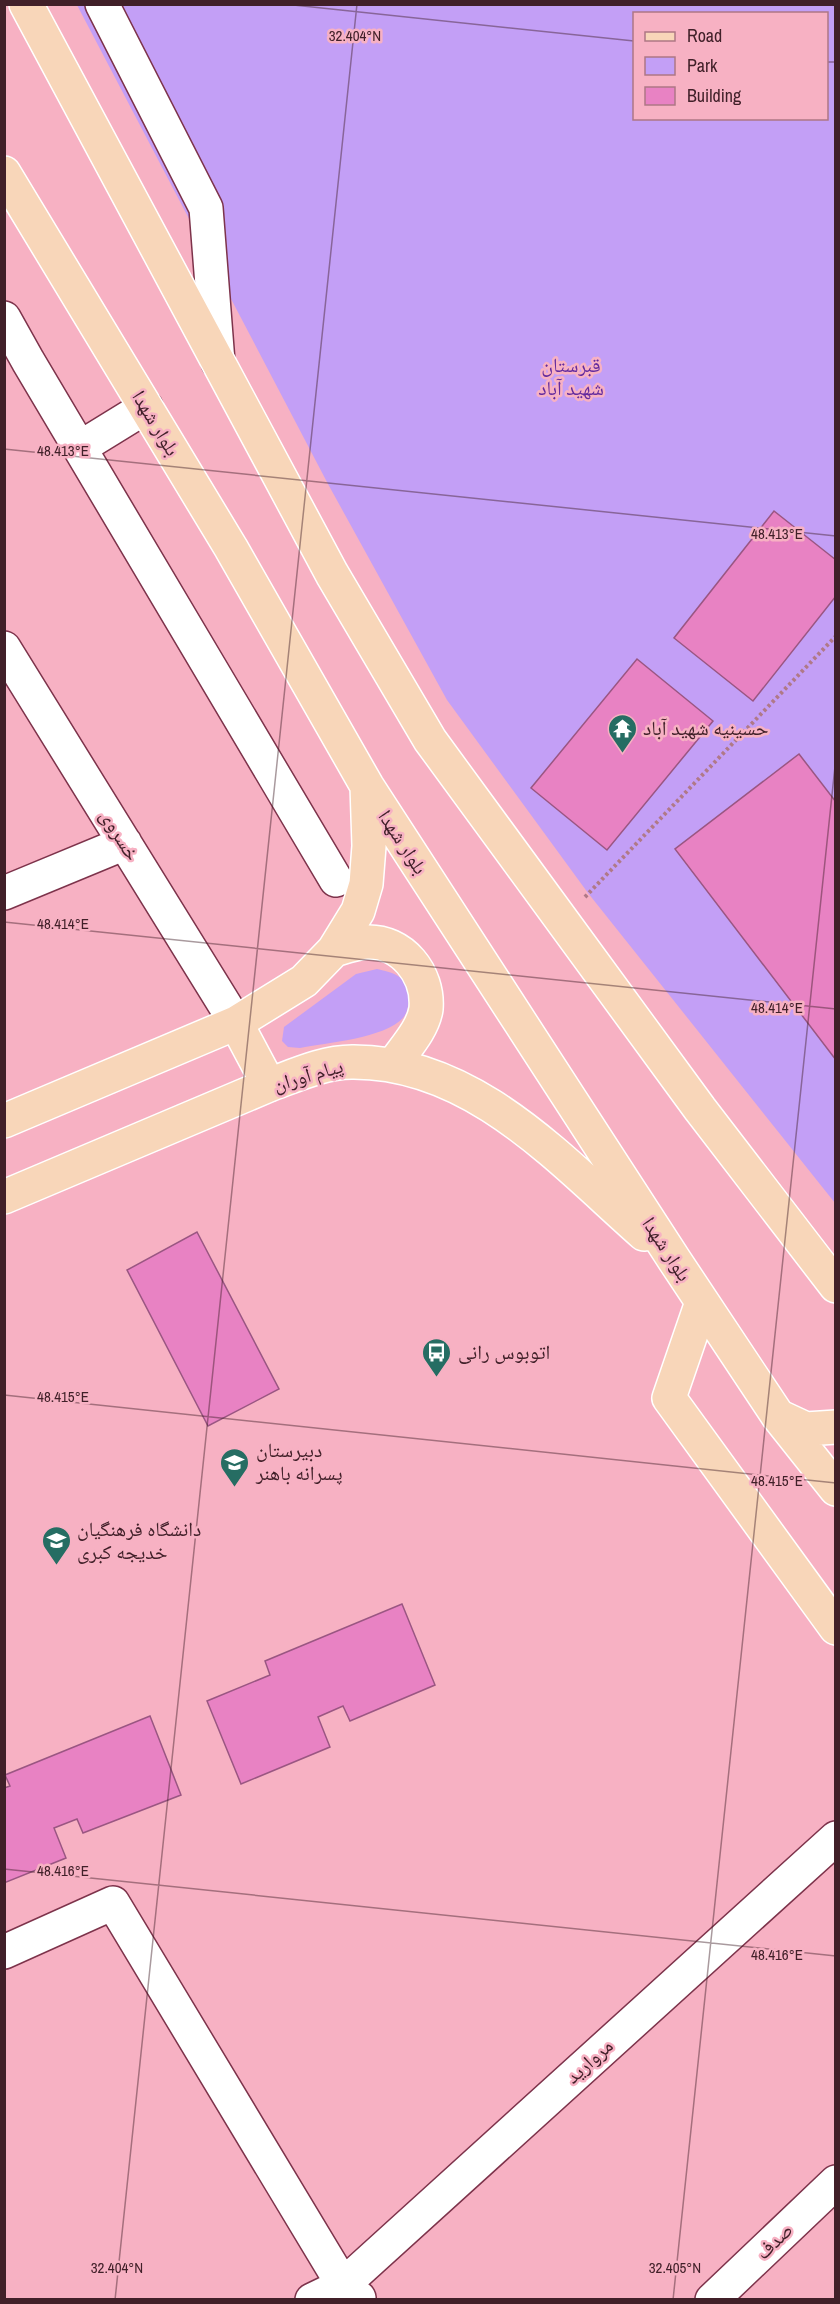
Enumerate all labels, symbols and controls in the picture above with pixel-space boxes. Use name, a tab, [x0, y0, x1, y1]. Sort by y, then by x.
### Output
legend	[633, 12, 828, 120]
text: Road	[687, 23, 722, 48]
text: 32.404°N	[329, 25, 381, 46]
text: Park	[687, 53, 718, 78]
text: Building	[687, 83, 742, 108]
park label: قبرستان شهید آباد	[538, 351, 604, 401]
street label: بلوار شهدا	[126, 385, 186, 460]
text: 48.413°E	[37, 440, 89, 461]
text: 48.413°E	[751, 523, 803, 544]
temple icon: حسینیه شهید آباد	[606, 712, 638, 754]
place label: حسینیه شهید آباد	[643, 714, 769, 741]
street label: خسروی	[94, 804, 147, 866]
street label: بلوار شهدا	[373, 804, 434, 879]
text: 48.414°E	[37, 913, 89, 934]
text: 48.414°E	[751, 997, 803, 1018]
street label: پیام آوران	[270, 1052, 346, 1098]
street label: بلوار شهدا	[637, 1211, 698, 1286]
bus stop icon: اتوبوس رانی	[421, 1336, 453, 1378]
place label: اتوبوس رانی	[458, 1338, 550, 1365]
text: 48.415°E	[37, 1386, 89, 1407]
place label: دبیرستان پسرانه باهنر	[255, 1436, 343, 1486]
school or university icon: دبیرستان پسرانه باهنر	[219, 1446, 251, 1488]
text: 48.415°E	[751, 1470, 803, 1491]
place label: دانشگاه فرهنگیان خدیجه کبری	[77, 1515, 201, 1565]
school or university icon: دانشگاه فرهنگیان خدیجه کبری	[40, 1524, 72, 1566]
text: 48.416°E	[37, 1860, 89, 1881]
text: 48.416°E	[751, 1944, 803, 1965]
street label: مروارید	[559, 2032, 618, 2089]
street label: صدف	[749, 2216, 798, 2265]
text: 32.404°N	[91, 2257, 143, 2278]
text: 32.405°N	[649, 2257, 701, 2278]

